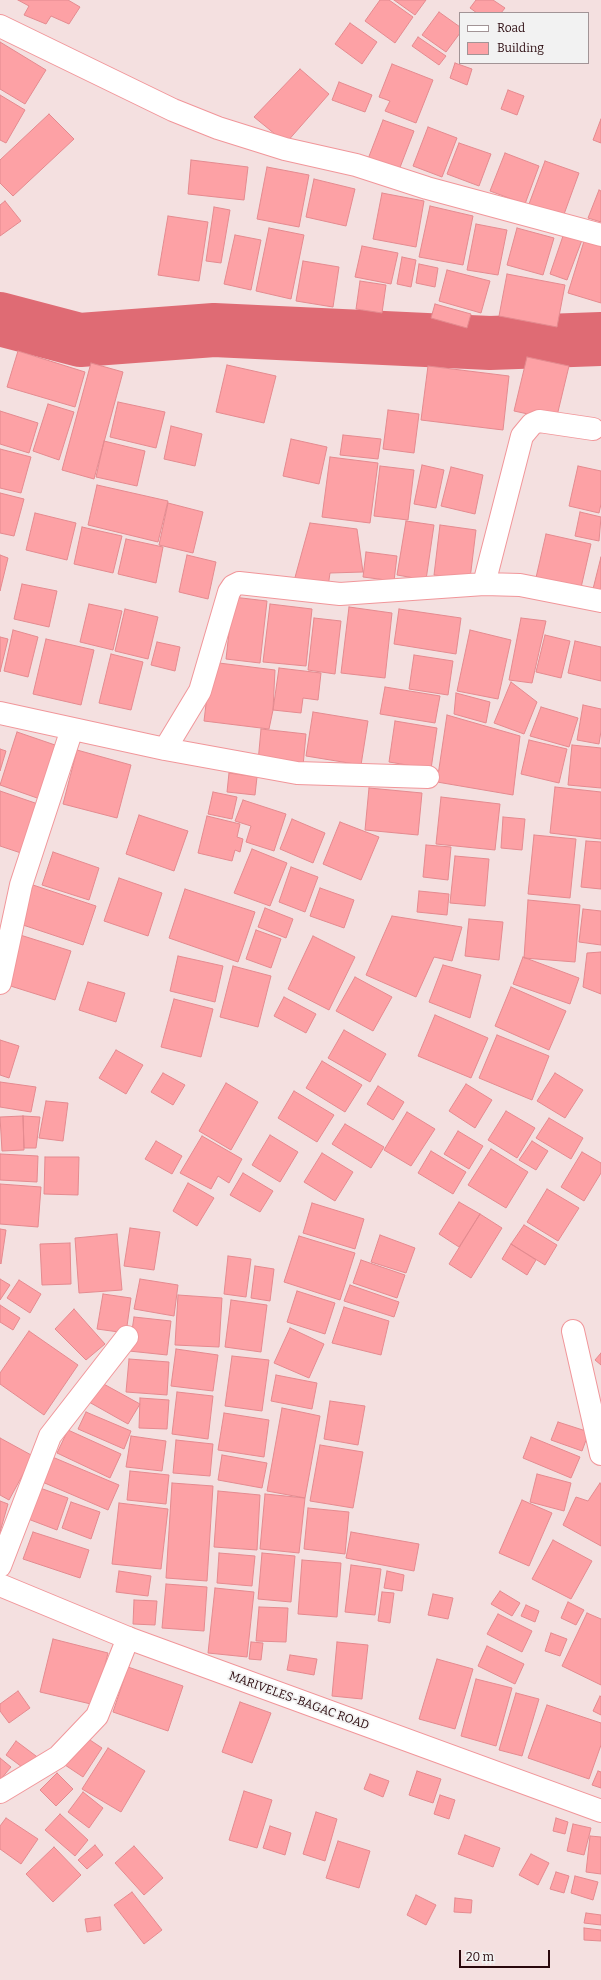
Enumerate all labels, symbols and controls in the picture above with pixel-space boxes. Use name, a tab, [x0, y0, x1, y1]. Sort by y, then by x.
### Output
legend	[459, 12, 589, 64]
text: Road	[497, 21, 525, 35]
text: Building	[497, 41, 544, 55]
street label: MARIVELES-BAGAC ROAD	[227, 1669, 371, 1733]
scale bar	[461, 1942, 552, 1968]
text: 20 m	[466, 1950, 494, 1964]

